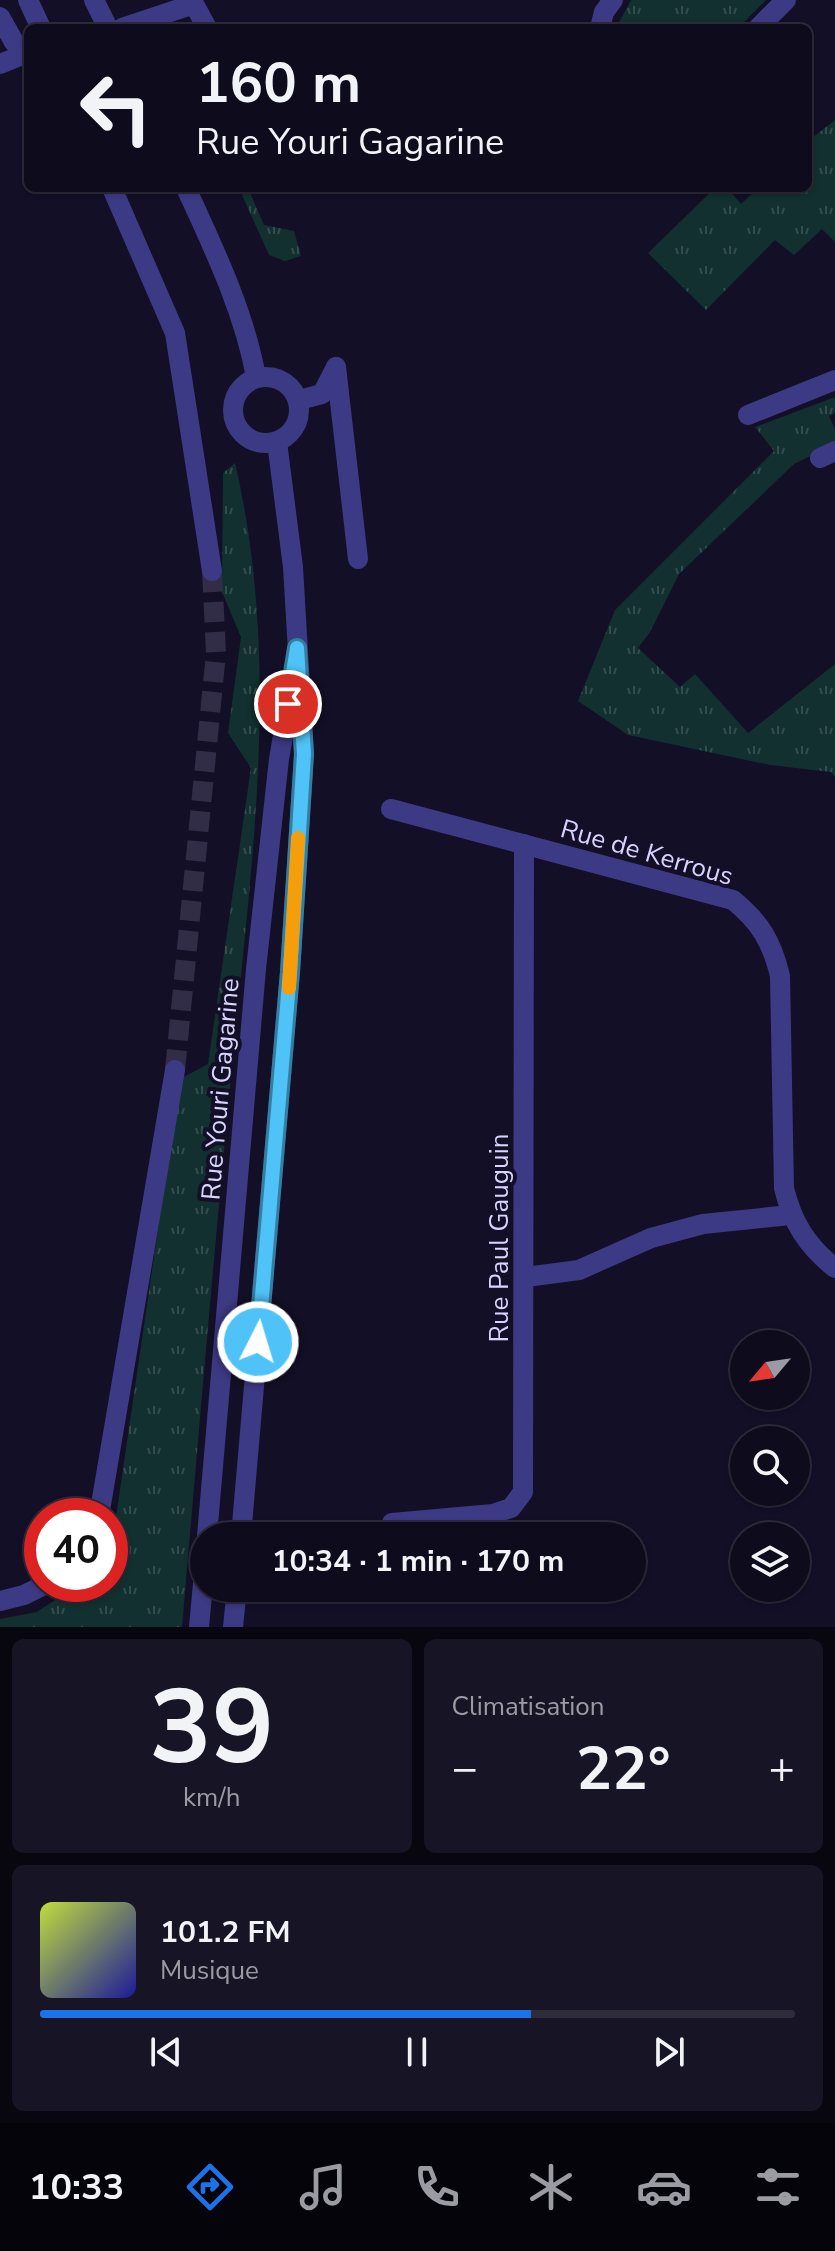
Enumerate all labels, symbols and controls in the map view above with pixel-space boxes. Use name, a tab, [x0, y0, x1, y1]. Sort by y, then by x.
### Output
text: 160 m	[196, 45, 361, 122]
icon: left	[64, 56, 168, 160]
text: Rue Youri Gagarine	[196, 118, 504, 167]
pin	[254, 670, 322, 738]
icon: arrive	[266, 682, 310, 726]
street label: Rue de Kerrous	[557, 811, 737, 894]
street label: Rue Youri Gagarine	[193, 977, 248, 1201]
street label: Rue Paul Gauguin	[482, 1134, 517, 1342]
position arrow	[216, 1300, 300, 1384]
north arrow	[730, 1330, 810, 1410]
map controls	[730, 1330, 810, 1602]
button: search	[730, 1426, 810, 1506]
speed limit sign: 40	[24, 1498, 128, 1602]
button: layers	[730, 1522, 810, 1602]
text: 10:34 · 1 min · 170 m	[272, 1541, 564, 1582]
text: 39	[149, 1657, 274, 1799]
text: Climatisation	[452, 1689, 605, 1724]
text: 22°	[576, 1728, 671, 1810]
text: −	[452, 1739, 478, 1799]
text: +	[769, 1739, 795, 1799]
text: km/h	[183, 1780, 240, 1815]
text: 101.2 FM	[160, 1912, 290, 1953]
text: Musique	[160, 1953, 259, 1988]
icon: previous	[144, 2030, 188, 2074]
icon: pause	[395, 2030, 439, 2074]
icon: next	[647, 2030, 691, 2074]
icon: directions	[182, 2159, 238, 2215]
icon: music	[295, 2159, 351, 2215]
icon: phone	[409, 2159, 465, 2215]
icon: climate	[523, 2159, 579, 2215]
icon: car	[636, 2159, 692, 2215]
icon: filters	[750, 2159, 806, 2215]
text: 10:33	[29, 2163, 124, 2212]

